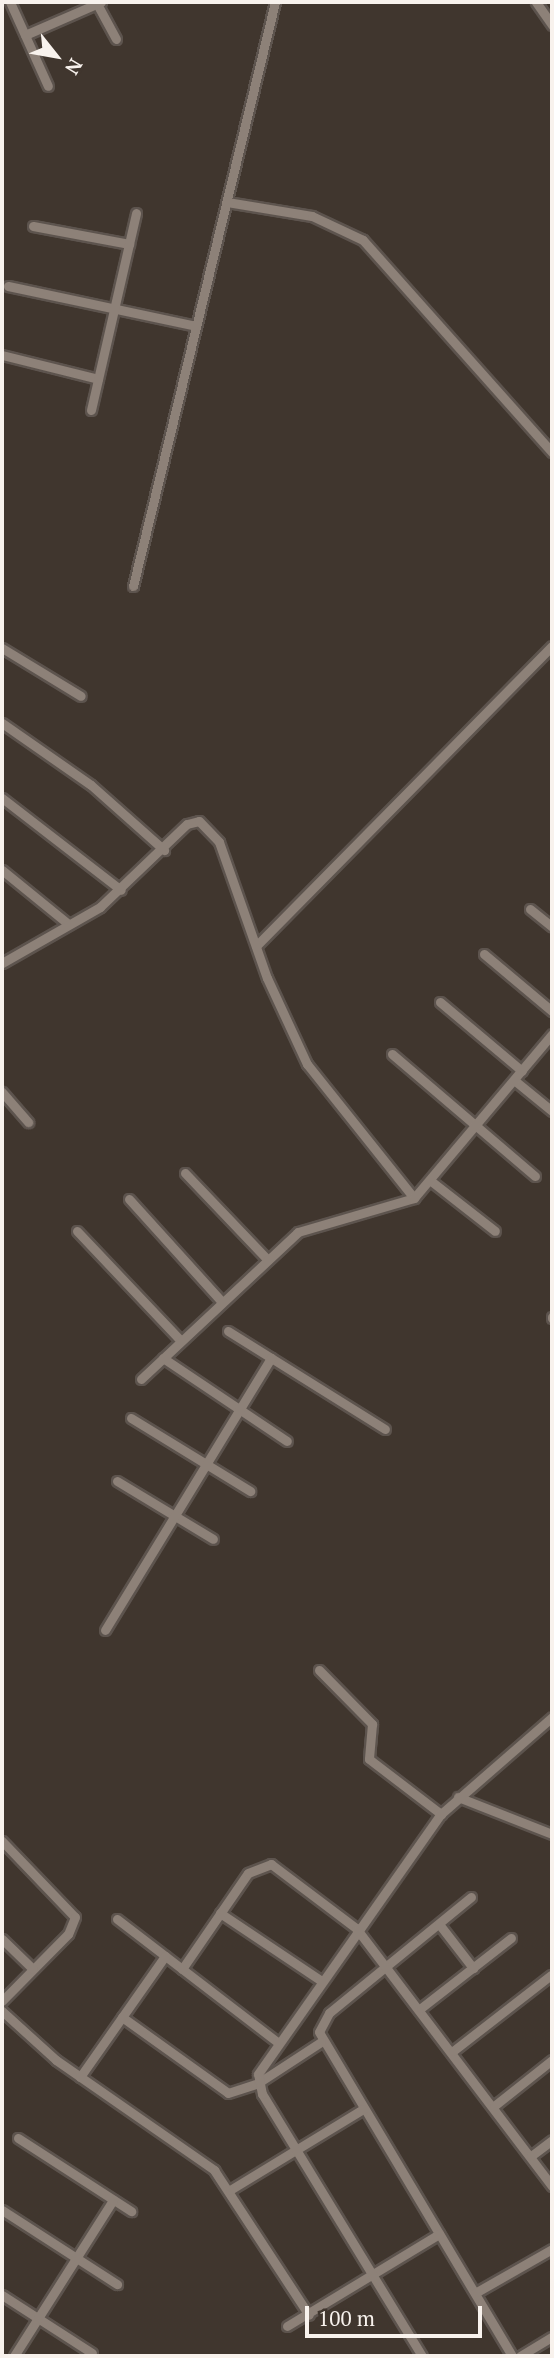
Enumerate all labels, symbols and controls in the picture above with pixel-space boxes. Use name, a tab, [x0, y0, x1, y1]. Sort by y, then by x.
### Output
north arrow	[21, 21, 91, 91]
text: N	[60, 54, 89, 80]
scale bar	[309, 2292, 486, 2336]
text: 100 m	[318, 2304, 375, 2332]

